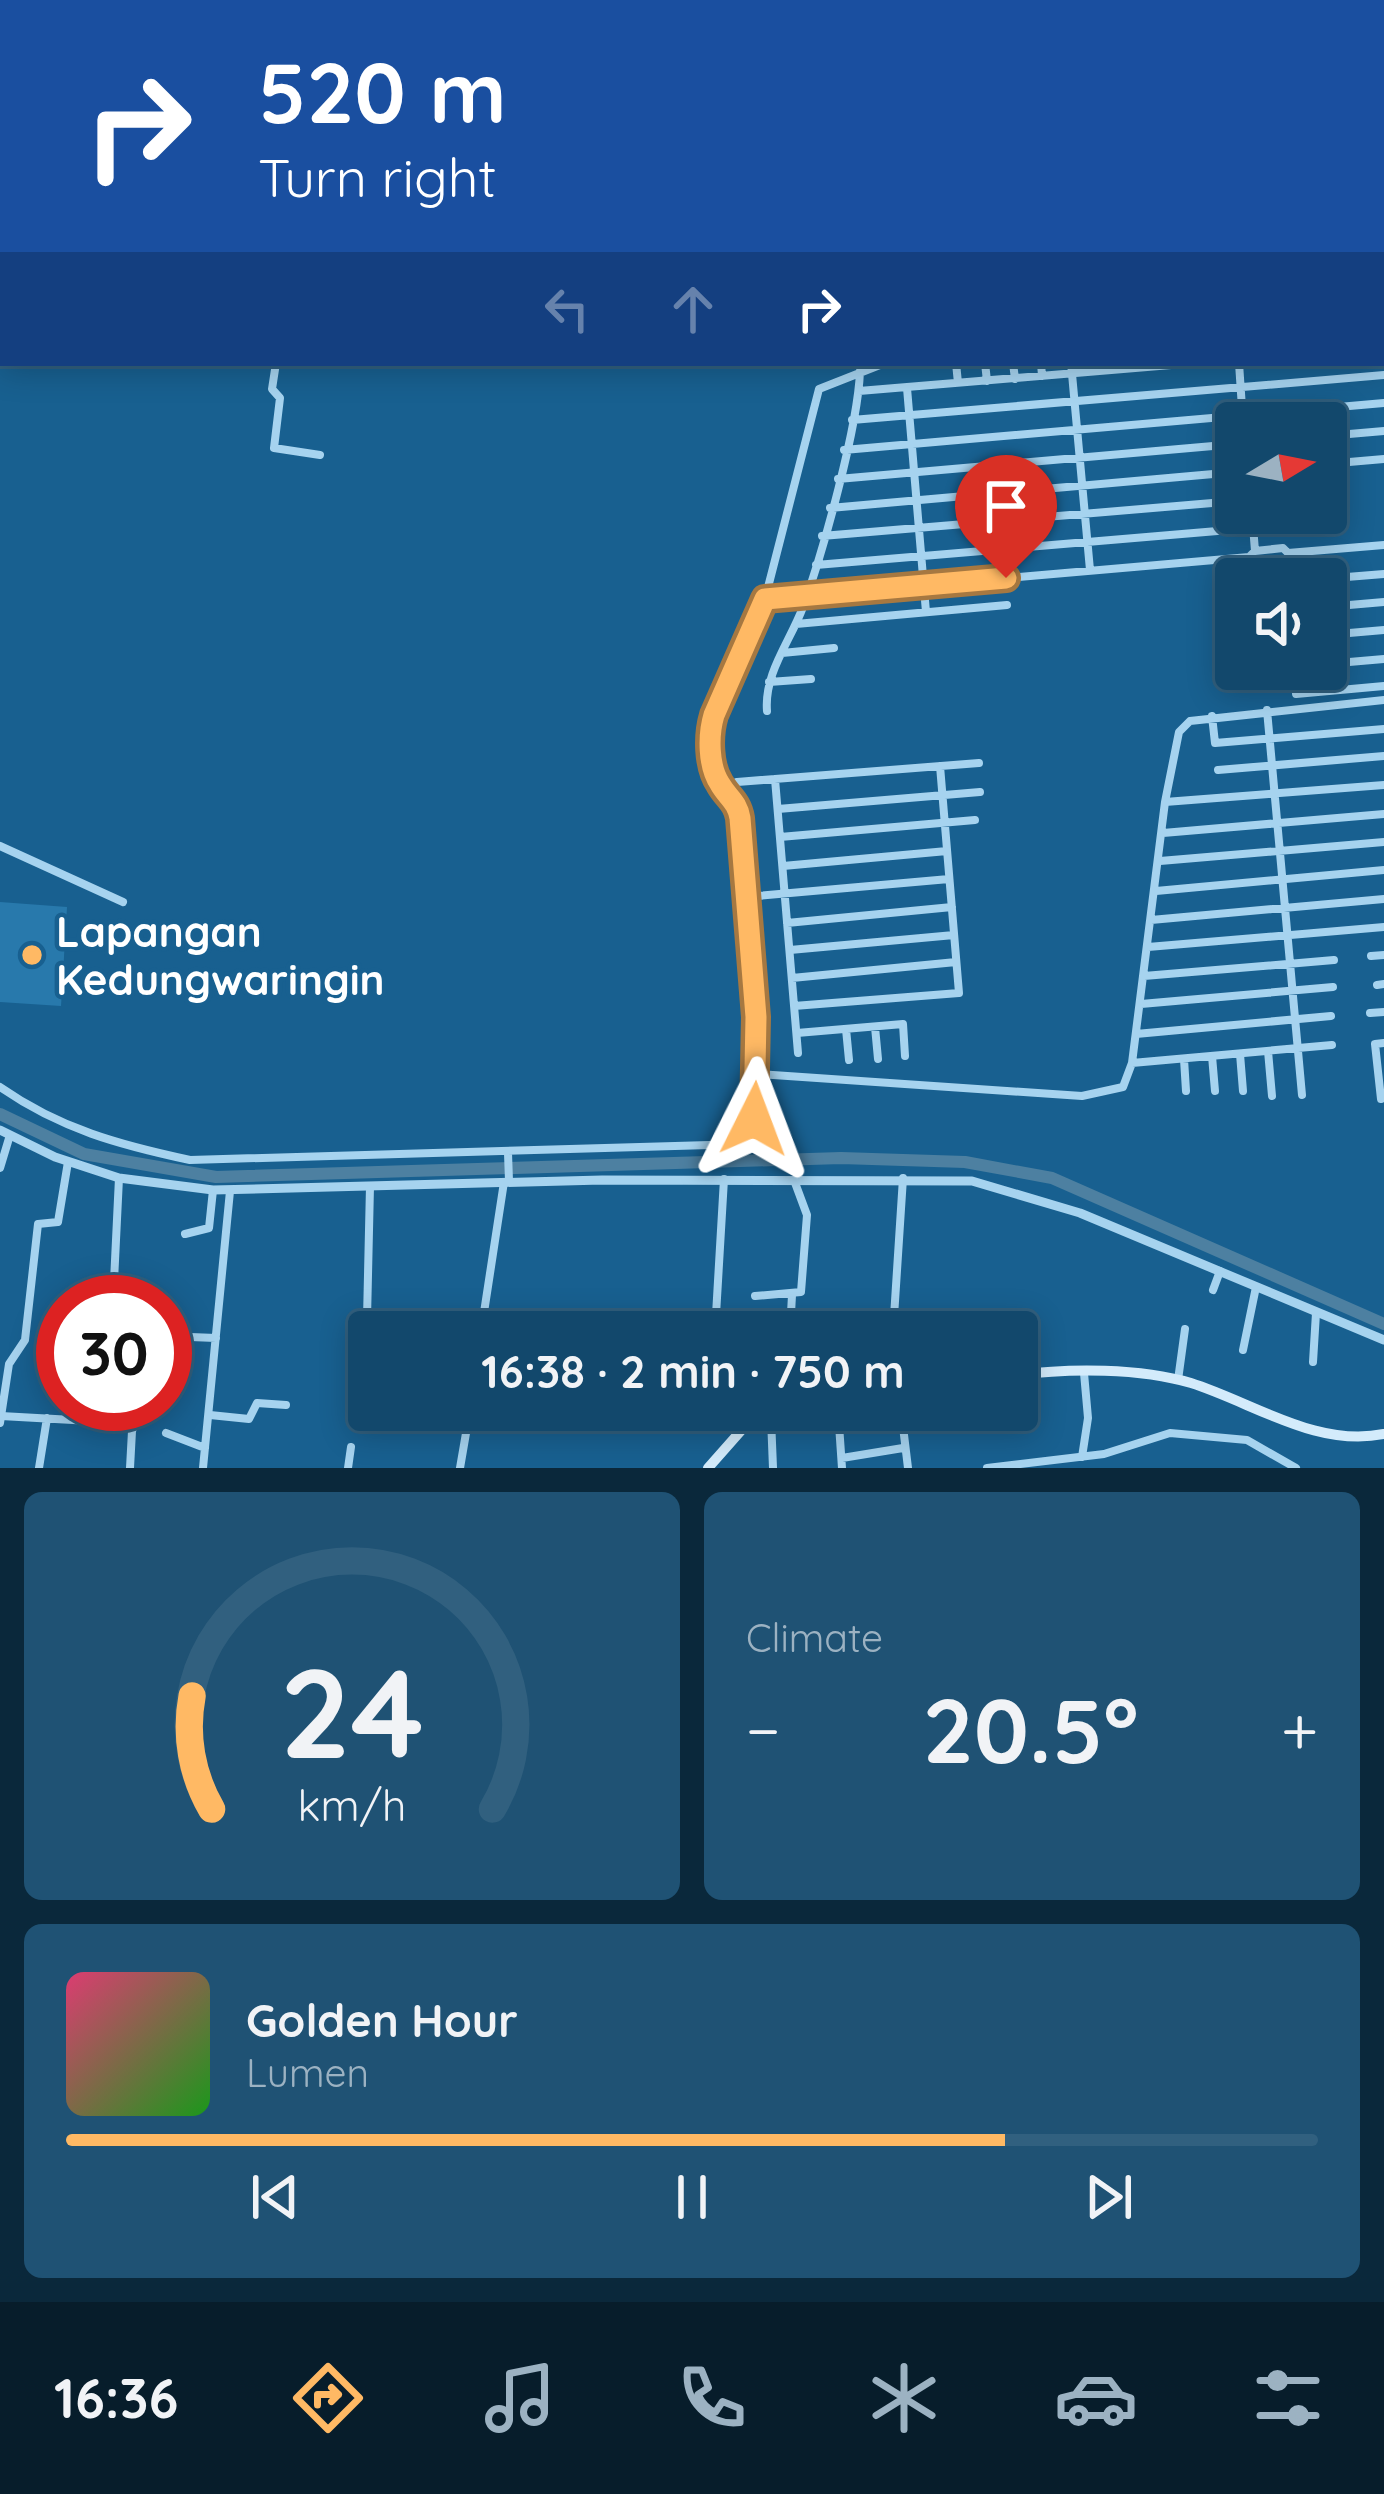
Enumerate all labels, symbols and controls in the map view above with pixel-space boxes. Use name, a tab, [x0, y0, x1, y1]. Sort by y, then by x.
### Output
text: 520 m	[258, 39, 507, 144]
icon: right	[60, 48, 216, 204]
text: Turn right	[258, 143, 497, 211]
icon: left	[534, 276, 600, 342]
icon: ahead	[660, 276, 726, 342]
icon: right	[786, 276, 852, 342]
north arrow	[1215, 402, 1347, 534]
map controls	[1215, 402, 1347, 690]
pin	[955, 455, 1057, 578]
icon: arrive	[973, 473, 1039, 539]
button: sound	[1215, 558, 1347, 690]
place label: Lapangan Kedungwaringin	[56, 905, 385, 1006]
marker: Lapangan Kedungwaringin	[19, 942, 45, 968]
position arrow	[691, 1056, 817, 1182]
speed limit sign: 30	[36, 1275, 192, 1431]
text: 16:38 · 2 min · 750 m	[481, 1343, 905, 1399]
text: Climate	[746, 1613, 883, 1662]
text: 24	[280, 1633, 424, 1789]
text: 20.5°	[923, 1673, 1139, 1786]
text: −	[746, 1688, 780, 1771]
text: +	[1281, 1688, 1318, 1771]
text: km/h	[298, 1778, 406, 1832]
text: Golden Hour	[246, 1992, 518, 2048]
text: Lumen	[246, 2048, 369, 2097]
icon: previous	[242, 2164, 308, 2230]
icon: pause	[659, 2164, 725, 2230]
icon: next	[1076, 2164, 1142, 2230]
icon: directions	[286, 2356, 370, 2440]
icon: music	[478, 2356, 562, 2440]
icon: phone	[670, 2356, 754, 2440]
icon: climate	[862, 2356, 946, 2440]
icon: car	[1054, 2356, 1138, 2440]
icon: filters	[1246, 2356, 1330, 2440]
text: 16:36	[54, 2364, 178, 2432]

